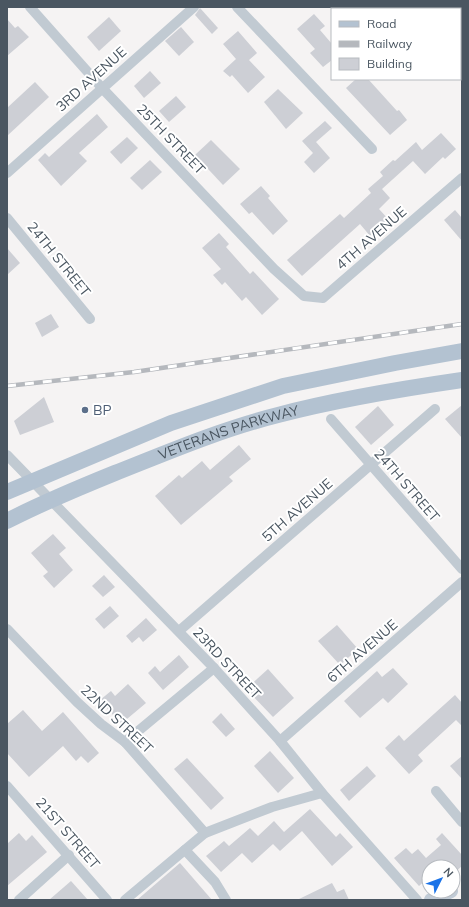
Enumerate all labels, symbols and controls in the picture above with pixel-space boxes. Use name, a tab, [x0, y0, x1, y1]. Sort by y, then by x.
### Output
legend	[331, 8, 461, 80]
text: Road	[367, 16, 396, 31]
text: Railway	[367, 36, 413, 51]
street label: 3RD AVENUE	[52, 43, 130, 115]
text: Building	[367, 56, 412, 71]
street label: 25TH STREET	[133, 100, 209, 178]
street label: 4TH AVENUE	[332, 202, 410, 274]
street label: 24TH STREET	[23, 218, 95, 300]
place label: BP	[93, 401, 112, 419]
street label: VETERANS PARKWAY	[156, 401, 301, 464]
marker: BP	[80, 405, 90, 415]
street label: 24TH STREET	[370, 445, 444, 526]
street label: 5TH AVENUE	[258, 474, 336, 546]
street label: 6TH AVENUE	[323, 615, 401, 687]
street label: 23RD STREET	[189, 623, 265, 703]
street label: 22ND STREET	[77, 681, 157, 758]
street label: 21ST STREET	[32, 794, 104, 873]
north arrow	[421, 859, 461, 899]
text: N	[440, 865, 456, 880]

